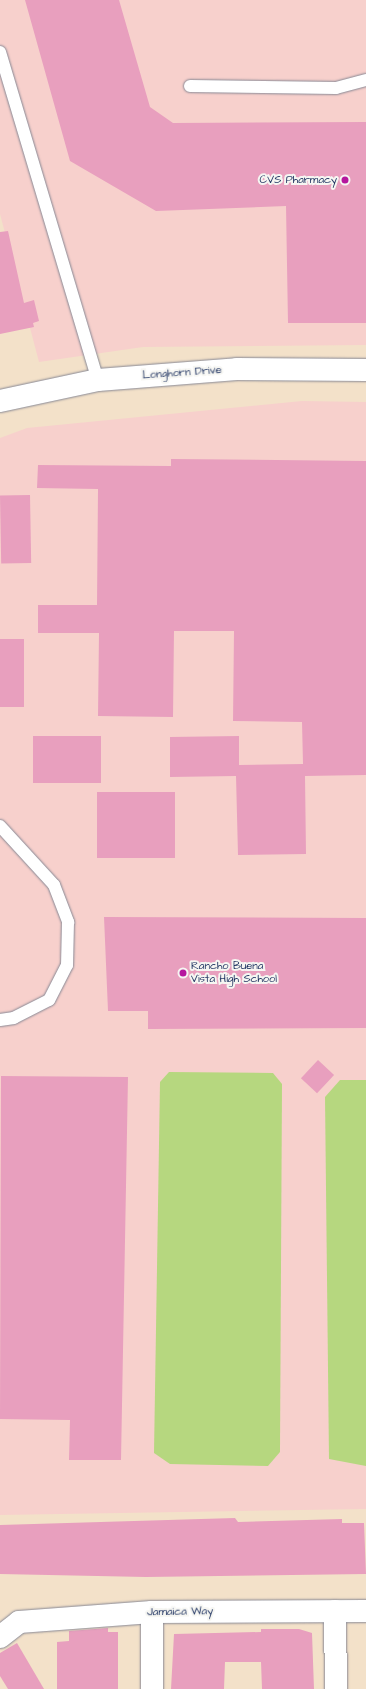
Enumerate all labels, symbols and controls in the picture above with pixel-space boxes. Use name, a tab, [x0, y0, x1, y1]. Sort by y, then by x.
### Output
place label: CVS Pharmacy	[260, 173, 337, 187]
marker: CVS Pharmacy	[340, 175, 350, 185]
street label: Longhorn Drive	[142, 364, 222, 382]
place label: Rancho Buena Vista High School	[191, 960, 277, 986]
marker: Rancho Buena Vista High School	[178, 968, 188, 978]
street label: Jamaica Way	[147, 1605, 213, 1619]

